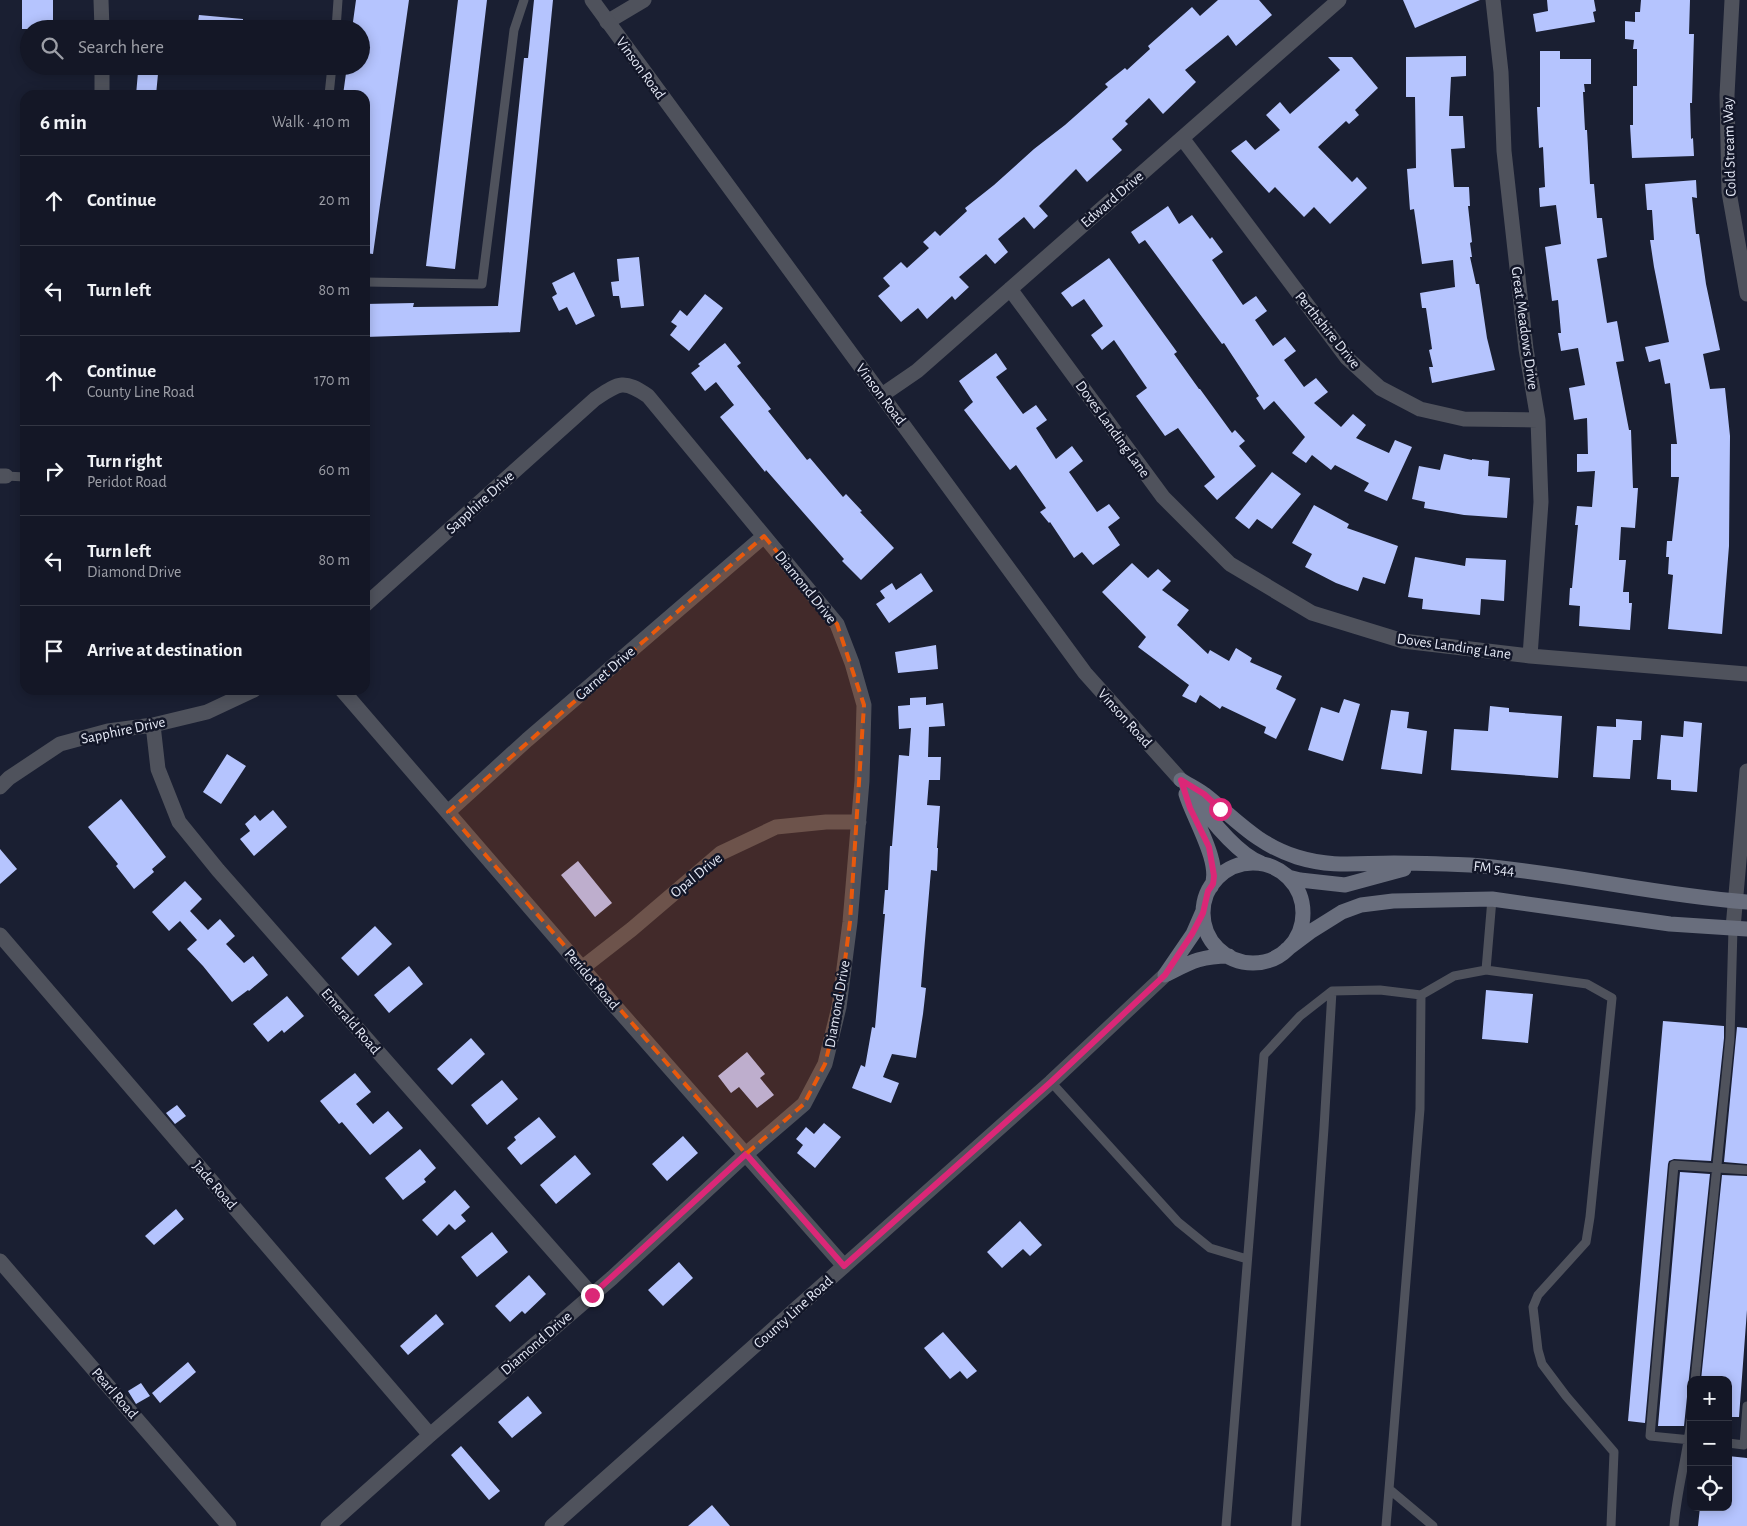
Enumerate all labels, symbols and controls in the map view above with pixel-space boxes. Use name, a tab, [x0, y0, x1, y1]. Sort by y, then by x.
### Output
search box	[20, 20, 370, 75]
icon: search	[38, 34, 66, 62]
street label: Vinson Road	[613, 34, 668, 102]
text: Search here	[78, 38, 164, 57]
street label: Cold Stream Way	[1720, 96, 1739, 197]
text: 6 min	[40, 112, 87, 133]
text: Walk · 410 m	[272, 114, 350, 130]
street label: Edward Drive	[1078, 168, 1147, 230]
icon: ahead	[40, 187, 68, 215]
text: Continue	[87, 191, 156, 210]
text: 20 m	[319, 192, 350, 208]
street label: Great Meadows Drive	[1508, 265, 1541, 391]
icon: left	[40, 277, 68, 305]
text: Turn left	[87, 281, 151, 300]
text: 80 m	[319, 282, 350, 298]
street label: Perthshire Drive	[1292, 289, 1363, 372]
street label: Vinson Road	[853, 361, 909, 428]
text: Continue	[87, 362, 156, 381]
icon: ahead	[40, 367, 68, 395]
text: 170 m	[314, 372, 350, 388]
street label: Doves Landing Lane	[1073, 378, 1153, 480]
text: County Line Road	[87, 384, 194, 400]
text: Turn right	[87, 452, 162, 471]
icon: right	[40, 457, 68, 485]
text: 60 m	[319, 462, 350, 478]
street label: Sapphire Drive	[443, 468, 517, 537]
text: Peridot Road	[87, 474, 167, 490]
text: Turn left	[87, 542, 151, 561]
icon: left	[40, 547, 68, 575]
street label: Diamond Drive	[772, 548, 839, 626]
text: 80 m	[319, 552, 350, 568]
text: Diamond Drive	[87, 564, 181, 580]
street label: Doves Landing Lane	[1396, 631, 1512, 662]
icon: arrive	[40, 637, 68, 665]
text: Arrive at destination	[87, 641, 243, 660]
street label: Garnet Drive	[573, 644, 638, 703]
street label: Vinson Road	[1095, 686, 1155, 751]
street label: Sapphire Drive	[80, 714, 167, 747]
route start	[1209, 798, 1232, 821]
street label: Opal Drive	[668, 850, 725, 901]
street label: FM 544	[1473, 859, 1515, 878]
street label: Peridot Road	[561, 946, 622, 1013]
street label: Diamond Drive	[822, 959, 853, 1049]
street label: Emerald Road	[318, 986, 383, 1057]
street label: Jade Road	[190, 1158, 240, 1212]
street label: County Line Road	[751, 1273, 836, 1352]
route end	[581, 1284, 604, 1307]
street label: Diamond Drive	[498, 1309, 575, 1378]
street label: Pearl Road	[89, 1365, 141, 1422]
map controls	[1687, 1376, 1732, 1511]
button: +	[1687, 1376, 1732, 1421]
button: −	[1687, 1421, 1732, 1466]
button: locate	[1687, 1466, 1732, 1511]

